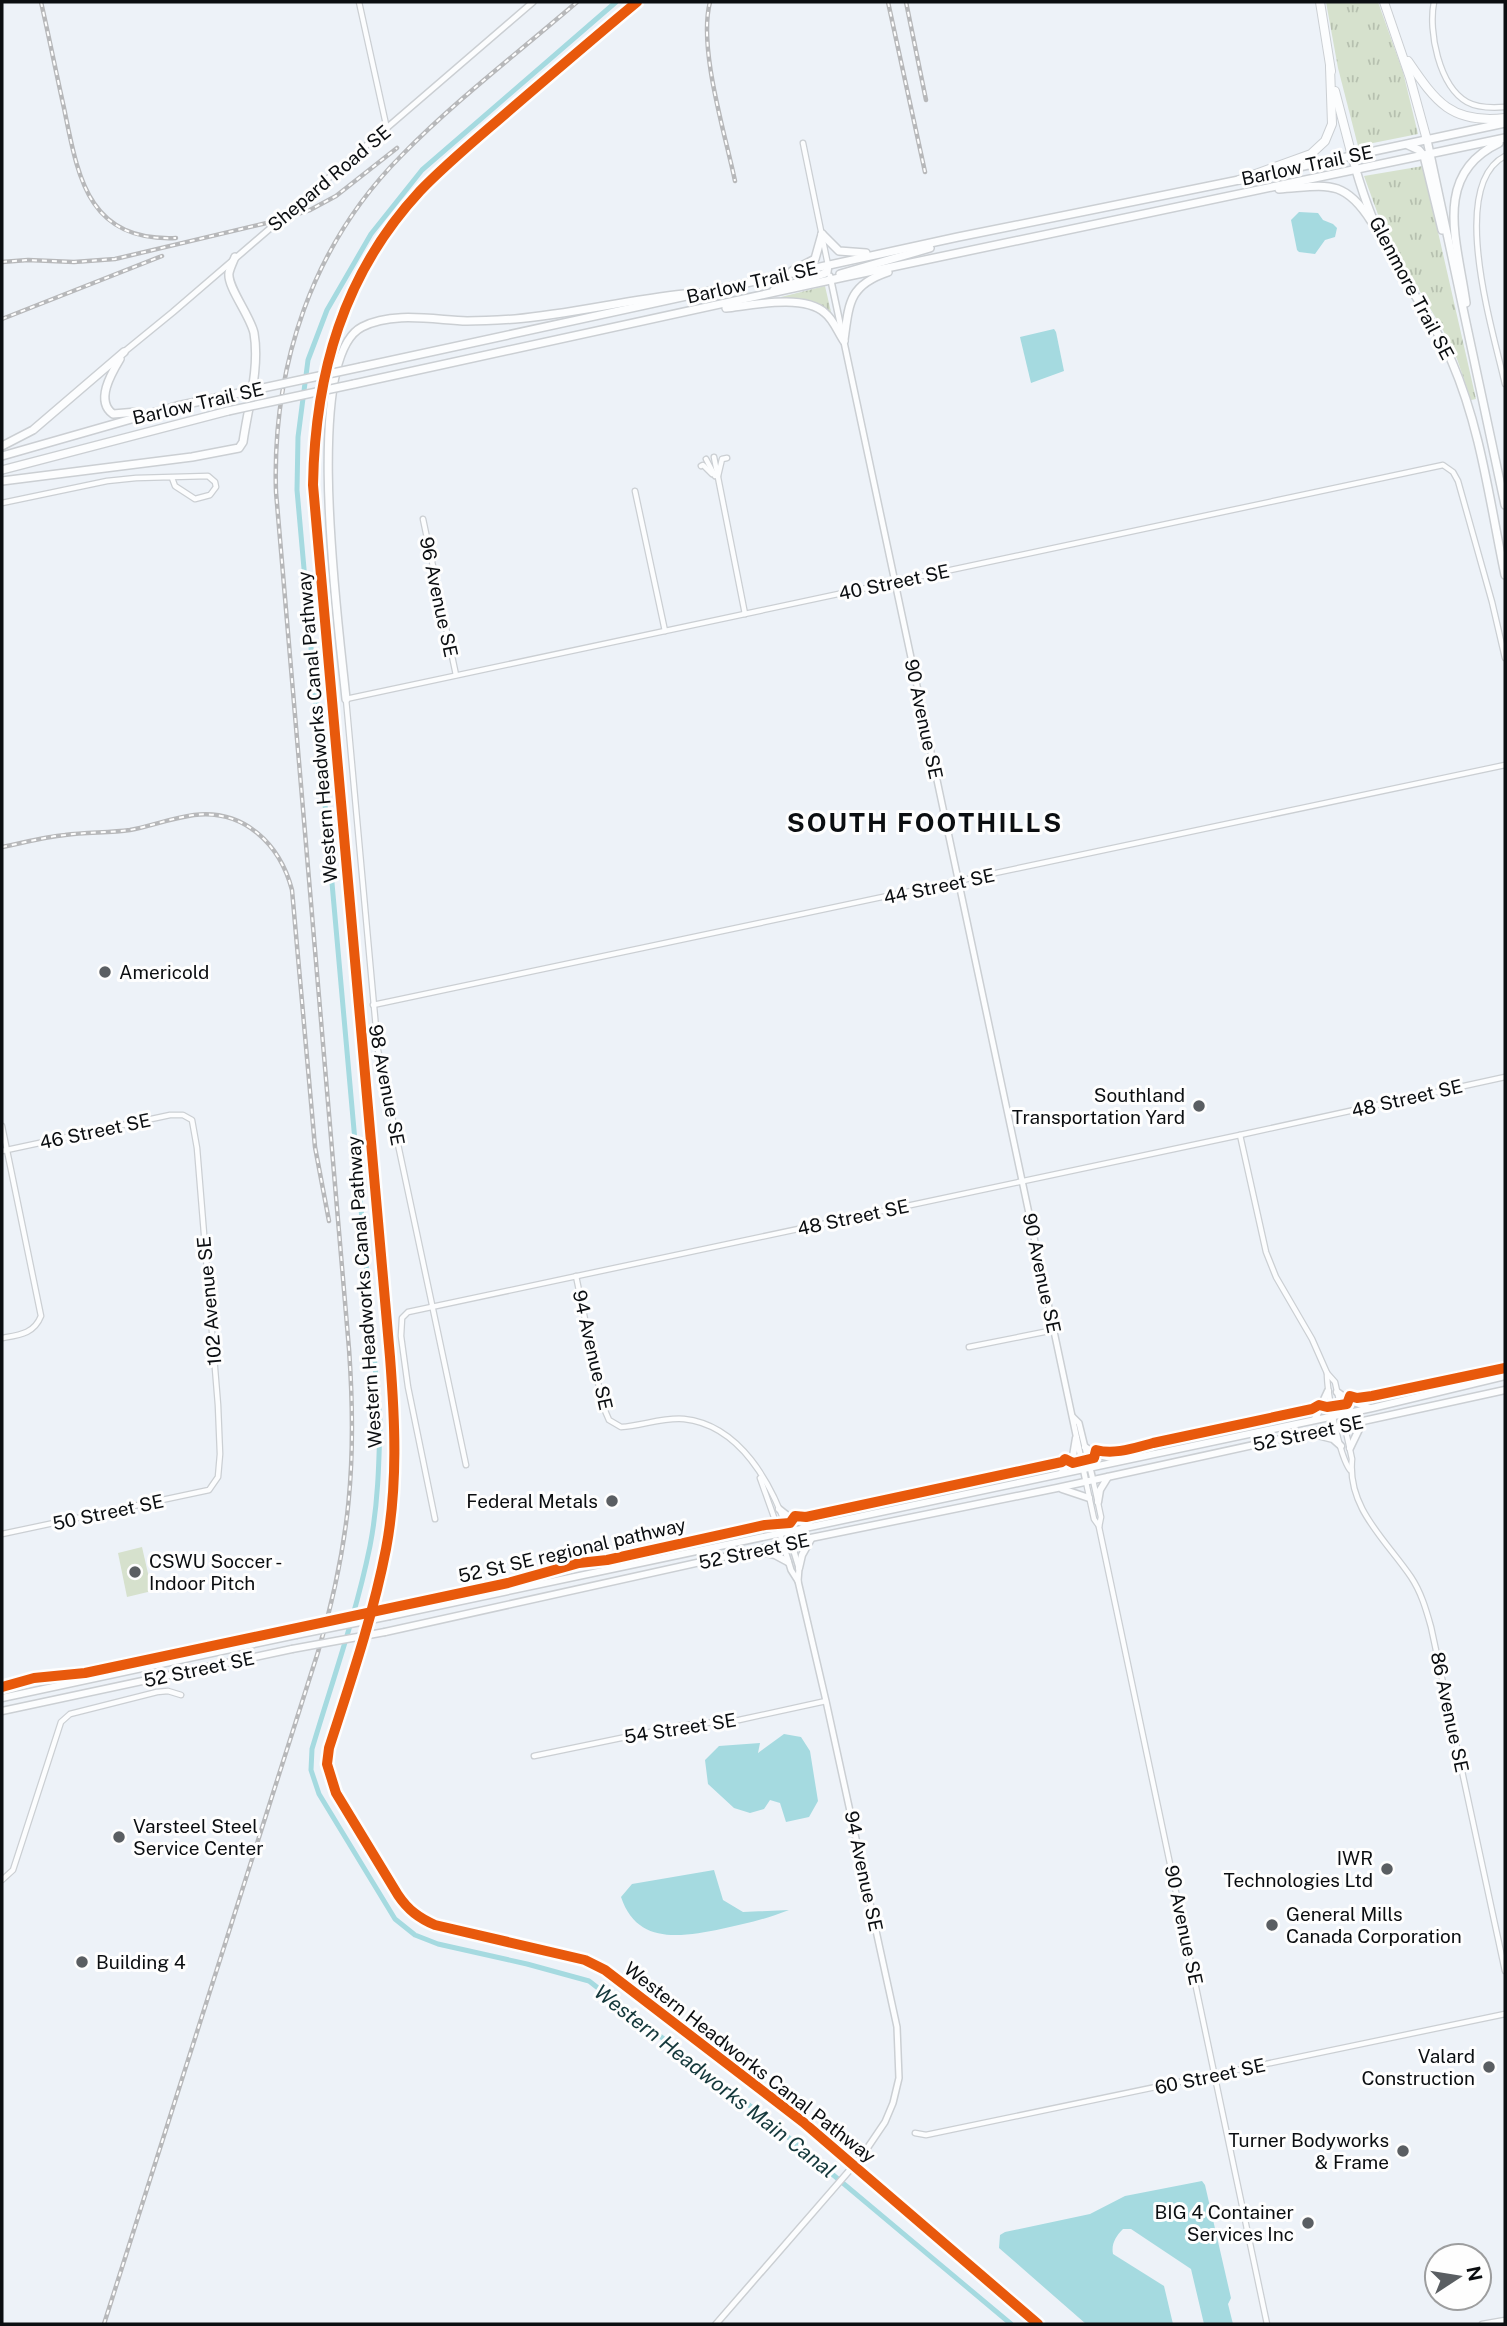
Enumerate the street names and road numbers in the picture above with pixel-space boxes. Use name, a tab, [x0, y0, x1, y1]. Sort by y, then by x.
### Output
street label: Shepard Road SE	[263, 120, 395, 236]
street label: Barlow Trail SE	[1239, 140, 1375, 190]
street label: Glenmore Trail SE	[1365, 213, 1459, 363]
street label: Barlow Trail SE	[684, 256, 820, 308]
street label: Barlow Trail SE	[130, 377, 266, 429]
street label: 96 Avenue SE	[416, 535, 462, 659]
street label: 40 Street SE	[837, 560, 951, 604]
street label: Western Headworks Canal Pathway	[292, 570, 342, 884]
street label: 90 Avenue SE	[901, 657, 947, 781]
street label: 44 Street SE	[881, 863, 997, 909]
street label: 98 Avenue SE	[364, 1023, 410, 1147]
street label: 48 Street SE	[1349, 1075, 1465, 1121]
street label: 46 Street SE	[37, 1108, 153, 1154]
street label: Western Headworks Canal Pathway	[342, 1135, 386, 1449]
street label: 48 Street SE	[795, 1194, 911, 1240]
street label: 90 Avenue SE	[1019, 1211, 1065, 1335]
street label: 102 Avenue SE	[192, 1236, 226, 1366]
street label: 94 Avenue SE	[568, 1288, 618, 1412]
street label: 52 Street SE	[1251, 1411, 1365, 1455]
street label: 50 Street SE	[50, 1489, 166, 1535]
street label: 52 St SE regional pathway	[456, 1513, 688, 1587]
street label: 52 Street SE	[697, 1529, 811, 1573]
street label: 52 Street SE	[142, 1647, 256, 1691]
street label: 86 Avenue SE	[1426, 1650, 1474, 1774]
street label: 54 Street SE	[622, 1708, 738, 1748]
street label: 94 Avenue SE	[840, 1809, 888, 1933]
street label: 90 Avenue SE	[1161, 1863, 1207, 1987]
street label: Western Headworks Canal Pathway	[620, 1957, 880, 2167]
street label: 60 Street SE	[1153, 2054, 1267, 2098]

